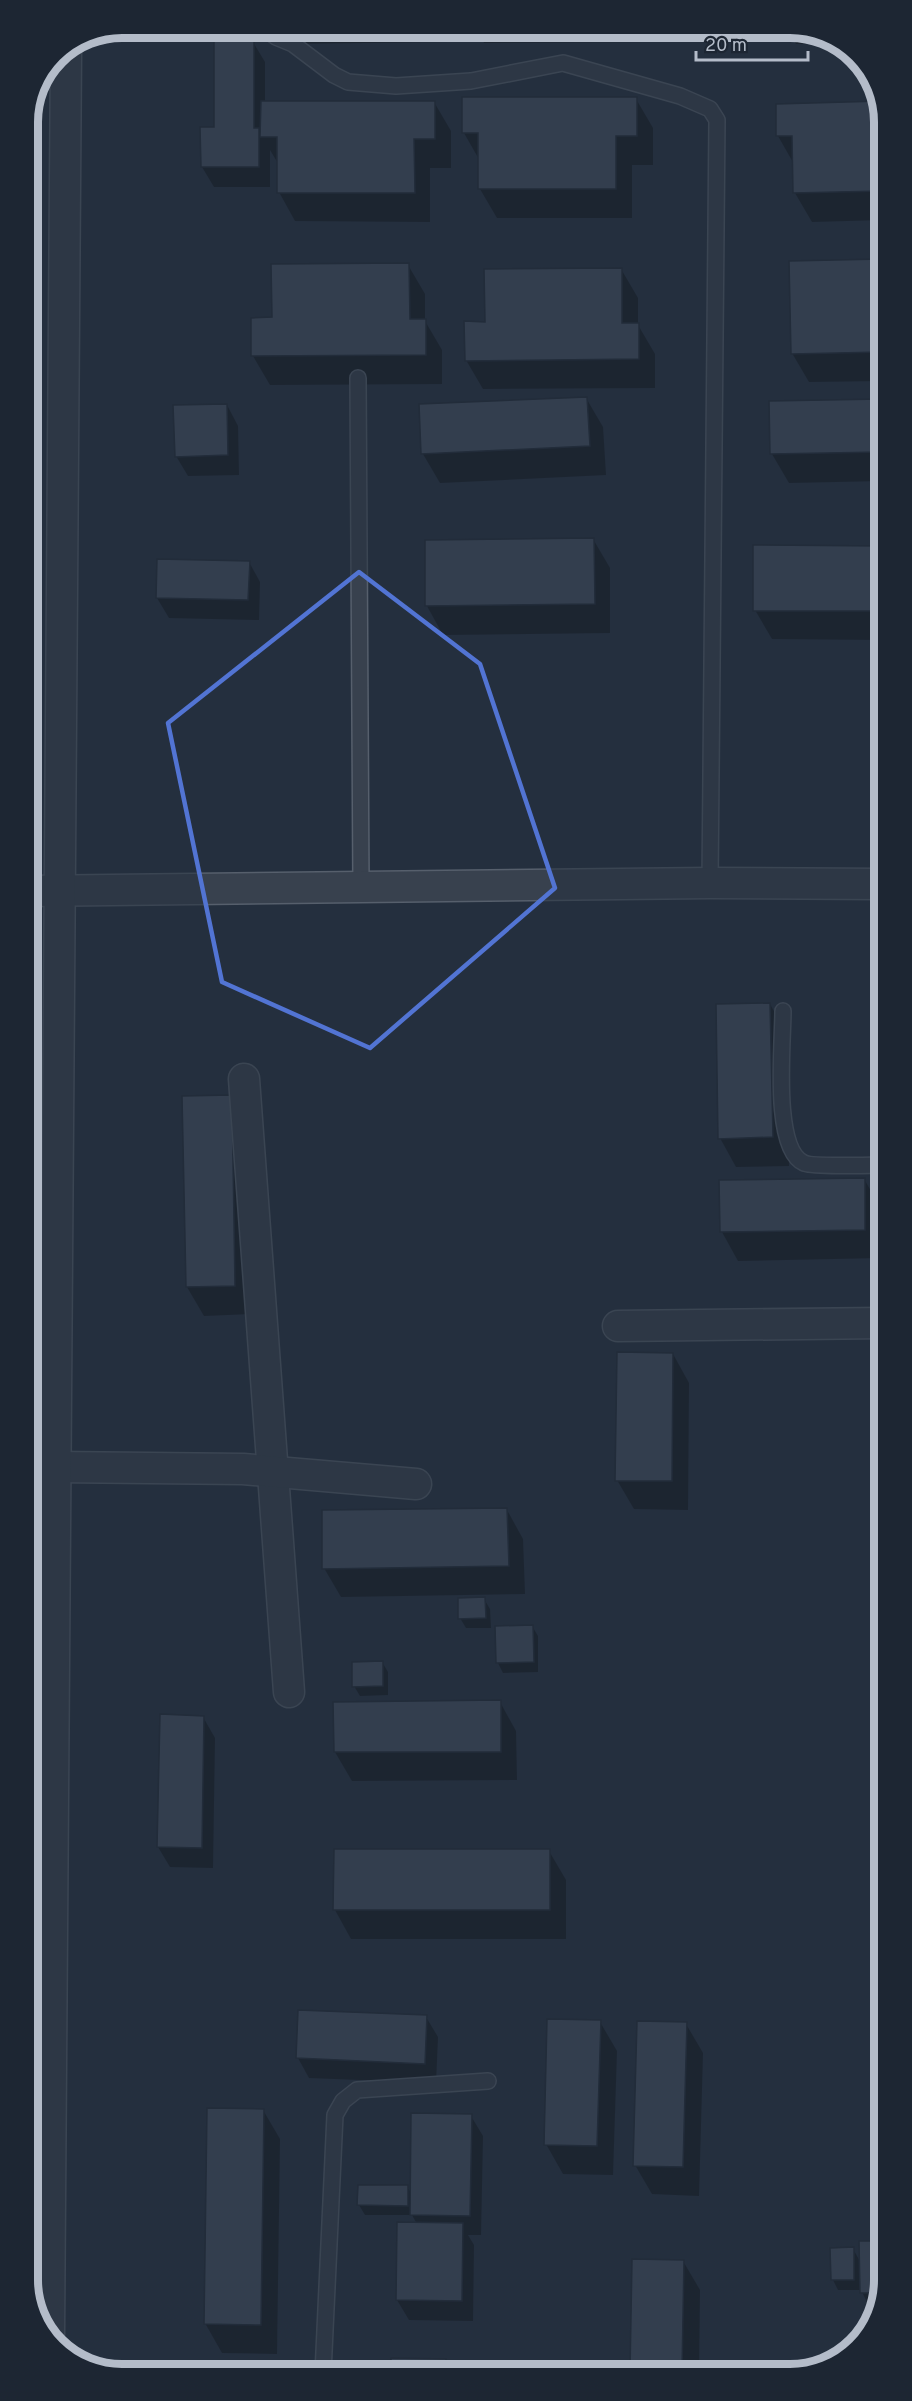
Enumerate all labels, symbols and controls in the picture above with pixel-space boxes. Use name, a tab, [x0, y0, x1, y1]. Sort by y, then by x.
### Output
scale bar	[696, 24, 808, 62]
text: 20 m	[705, 35, 747, 58]

